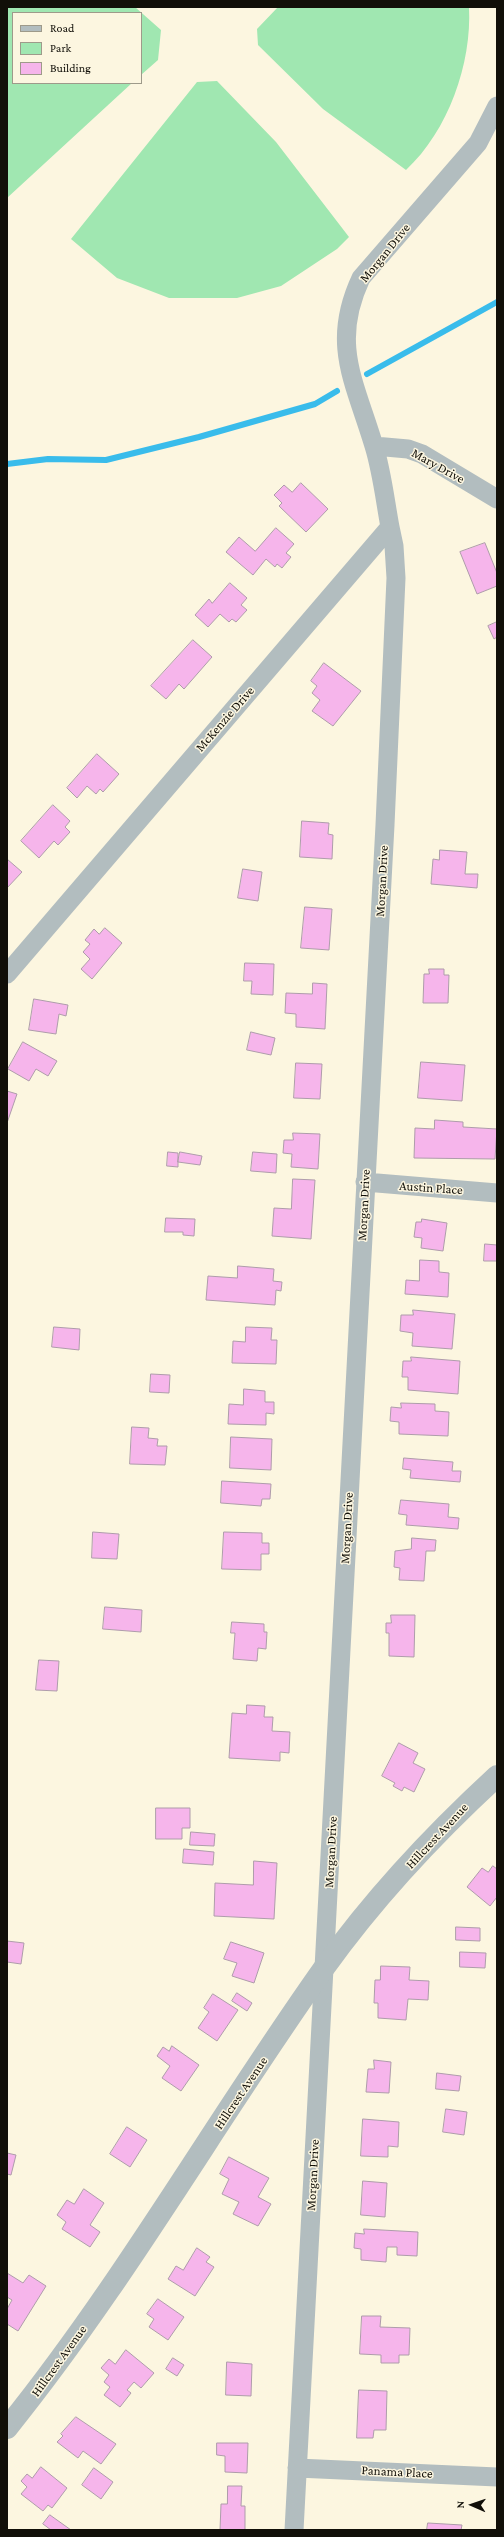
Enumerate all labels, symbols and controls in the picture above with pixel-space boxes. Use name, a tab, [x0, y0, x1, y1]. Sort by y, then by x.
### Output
legend	[12, 12, 142, 84]
text: Road	[50, 21, 74, 35]
text: Park	[50, 41, 71, 55]
text: Building	[50, 61, 91, 75]
street label: Morgan Drive	[356, 220, 414, 286]
street label: Mary Drive	[409, 445, 467, 487]
street label: McKenzie Drive	[192, 683, 258, 755]
street label: Morgan Drive	[372, 845, 392, 917]
street label: Morgan Drive	[354, 1169, 374, 1241]
street label: Austin Place	[399, 1178, 463, 1198]
street label: Morgan Drive	[337, 1492, 357, 1564]
street label: Hillcrest Avenue	[403, 1800, 471, 1872]
street label: Morgan Drive	[321, 1816, 341, 1888]
street label: Hillcrest Avenue	[211, 2054, 271, 2132]
street label: Morgan Drive	[303, 2139, 323, 2211]
street label: Hillcrest Avenue	[28, 2322, 90, 2400]
street label: Panama Place	[361, 2462, 433, 2482]
north arrow	[452, 2485, 492, 2525]
text: N	[454, 2501, 466, 2509]

